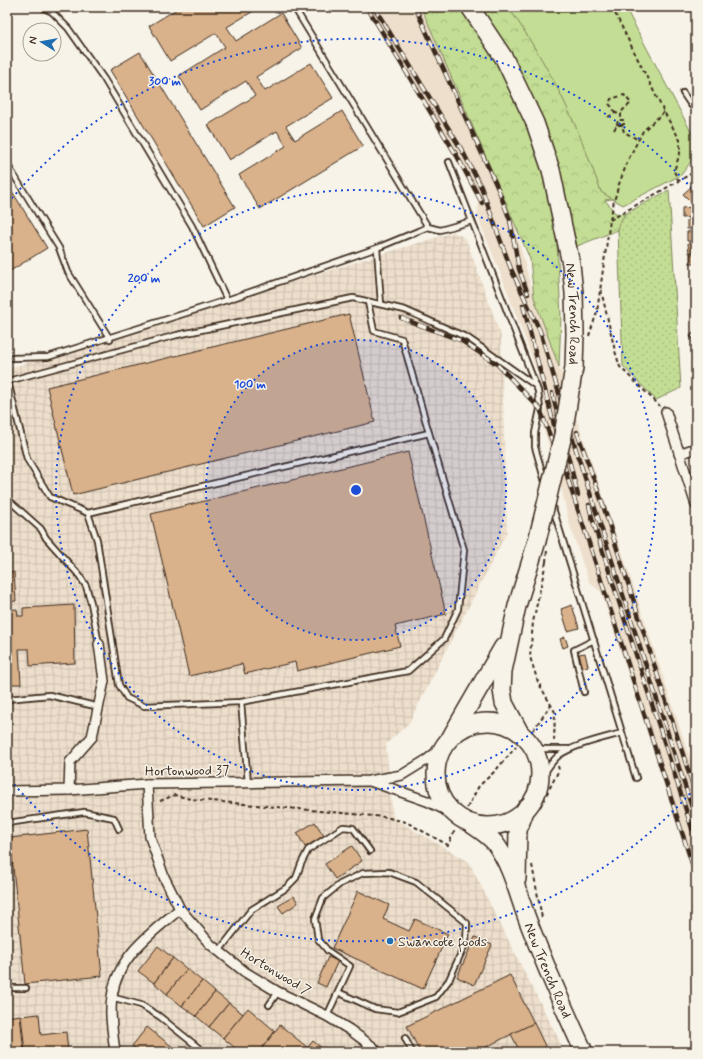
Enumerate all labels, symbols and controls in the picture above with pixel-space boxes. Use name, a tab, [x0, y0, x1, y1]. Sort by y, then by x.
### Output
north arrow	[22, 22, 62, 62]
text: N	[26, 35, 41, 45]
text: 300 m	[149, 74, 182, 90]
street label: New Trench Road	[561, 262, 583, 365]
text: 200 m	[128, 271, 161, 287]
text: 100 m	[234, 377, 267, 393]
centre of rings	[349, 483, 363, 497]
street label: Hortonwood 37	[145, 761, 229, 781]
street label: New Trench Road	[519, 920, 575, 1021]
place label: Swancote foods	[398, 933, 487, 953]
marker: Swancote foods	[385, 936, 395, 946]
street label: Hortonwood 7	[237, 944, 315, 1000]

